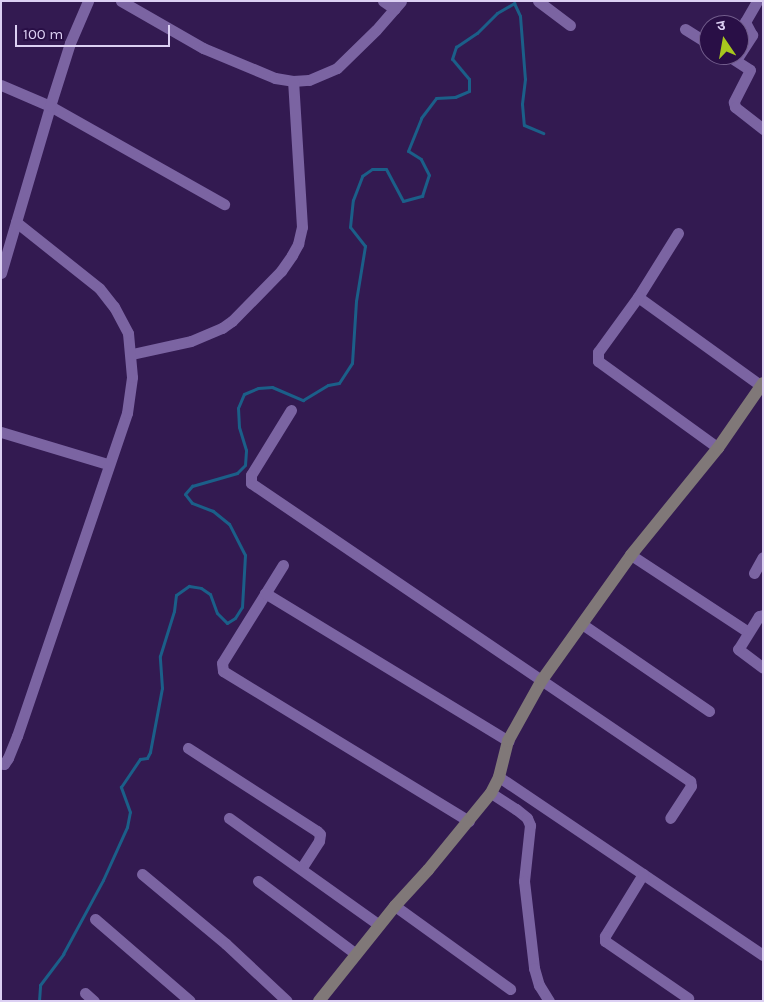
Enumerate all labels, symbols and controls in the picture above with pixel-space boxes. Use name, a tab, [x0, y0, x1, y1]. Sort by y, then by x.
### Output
scale bar	[18, 15, 172, 47]
north arrow	[699, 15, 749, 65]
text: उ	[715, 17, 727, 35]
text: 100 m	[23, 25, 63, 43]

